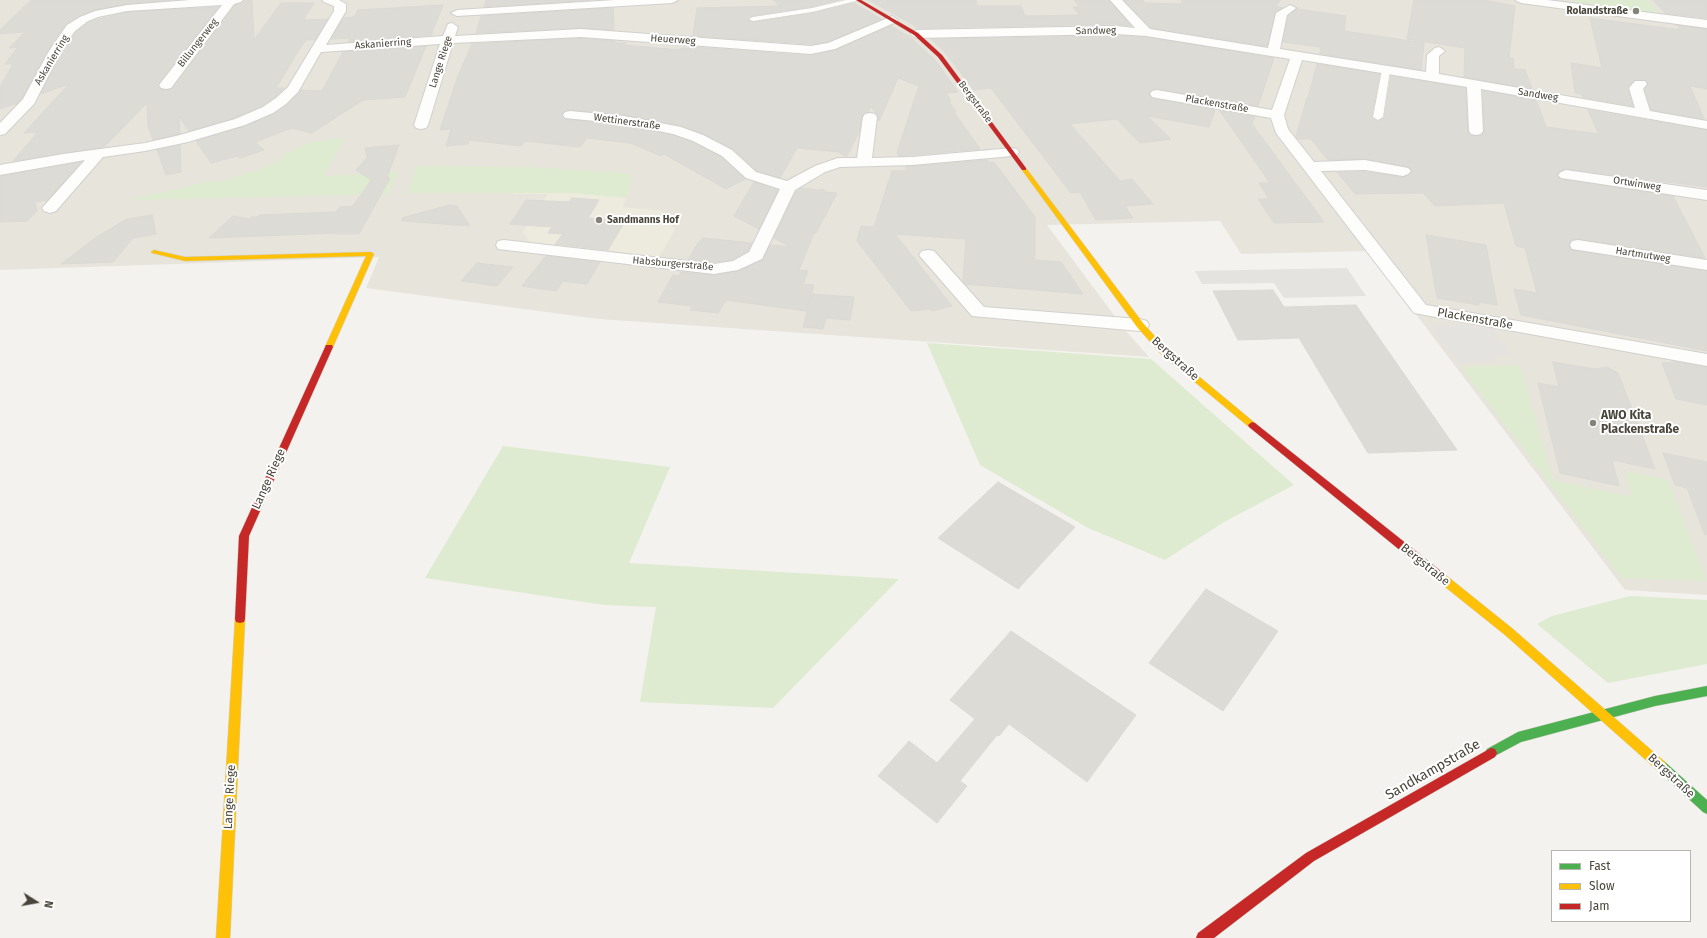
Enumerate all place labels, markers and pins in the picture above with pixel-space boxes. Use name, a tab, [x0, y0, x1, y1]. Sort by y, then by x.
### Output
place label: Rolandstraße	[1567, 5, 1628, 17]
marker: Rolandstraße	[1631, 6, 1641, 16]
place label: Sandmanns Hof	[607, 214, 679, 226]
marker: Sandmanns Hof	[594, 215, 604, 225]
place label: AWO Kita Plackenstraße	[1601, 409, 1679, 437]
marker: AWO Kita Plackenstraße	[1588, 418, 1598, 428]

